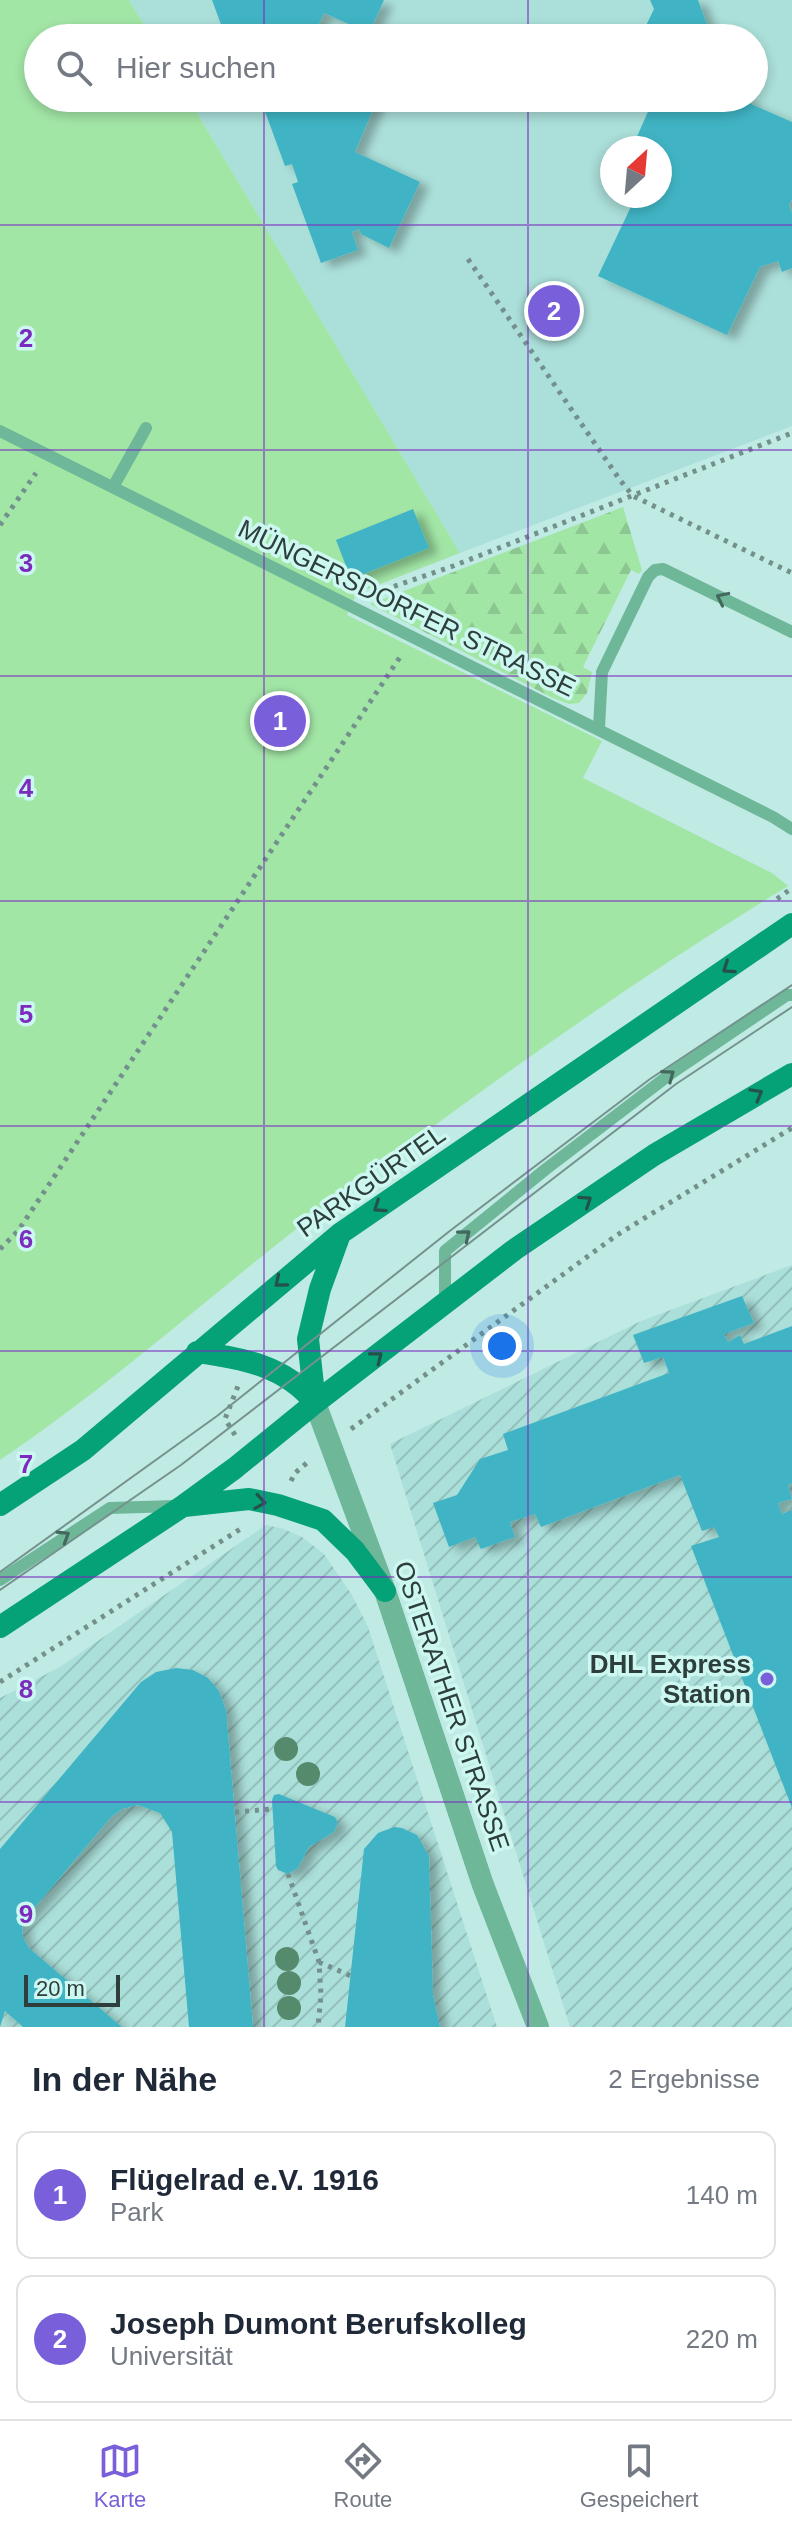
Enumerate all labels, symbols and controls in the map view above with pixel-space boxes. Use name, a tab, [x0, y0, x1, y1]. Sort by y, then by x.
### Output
search box	[24, 24, 768, 112]
icon: search	[52, 46, 96, 90]
text: Hier suchen	[116, 51, 276, 84]
north arrow	[600, 136, 672, 208]
pin: 2	[528, 281, 580, 341]
text: 2	[19, 323, 33, 353]
street label: MÜNGERSDORFER STRASSE	[234, 513, 580, 703]
text: 3	[19, 548, 33, 578]
one-way arrow	[715, 592, 730, 608]
pin: 1	[254, 691, 306, 751]
text: 4	[19, 773, 34, 803]
one-way arrow	[722, 958, 736, 973]
text: 5	[19, 999, 33, 1029]
one-way arrow	[661, 1070, 675, 1085]
one-way arrow	[748, 1089, 763, 1104]
street label: PARKGÜRTEL	[291, 1119, 451, 1243]
one-way arrow	[577, 1196, 591, 1211]
one-way arrow	[373, 1197, 387, 1212]
text: 6	[19, 1224, 33, 1254]
one-way arrow	[455, 1231, 470, 1245]
one-way arrow	[275, 1272, 290, 1287]
your location	[482, 1326, 522, 1366]
one-way arrow	[368, 1352, 383, 1366]
text: 7	[19, 1449, 33, 1479]
one-way arrow	[254, 1492, 267, 1509]
one-way arrow	[56, 1530, 70, 1545]
street label: OSTERATHER STRASSE	[388, 1557, 516, 1855]
place label: DHL Express Station	[590, 1649, 751, 1709]
marker: DHL Express Station	[758, 1670, 776, 1688]
text: 8	[19, 1674, 33, 1704]
text: 9	[19, 1899, 33, 1929]
scale bar	[24, 1971, 120, 2007]
text: 20 m	[36, 1976, 85, 2001]
text: In der Nähe	[32, 2060, 217, 2098]
text: 2 Ergebnisse	[608, 2064, 760, 2094]
text: Flügelrad e.V. 1916	[110, 2163, 379, 2196]
text: 1	[53, 2180, 67, 2210]
text: 140 m	[686, 2180, 758, 2210]
text: Park	[110, 2197, 163, 2227]
text: Joseph Dumont Berufskolleg	[110, 2307, 527, 2340]
text: 2	[53, 2324, 67, 2354]
text: 220 m	[686, 2324, 758, 2354]
text: Universität	[110, 2341, 233, 2371]
tab: Karte	[94, 2439, 146, 2513]
tab: Route	[334, 2439, 392, 2513]
tab: Gespeichert	[580, 2439, 698, 2513]

